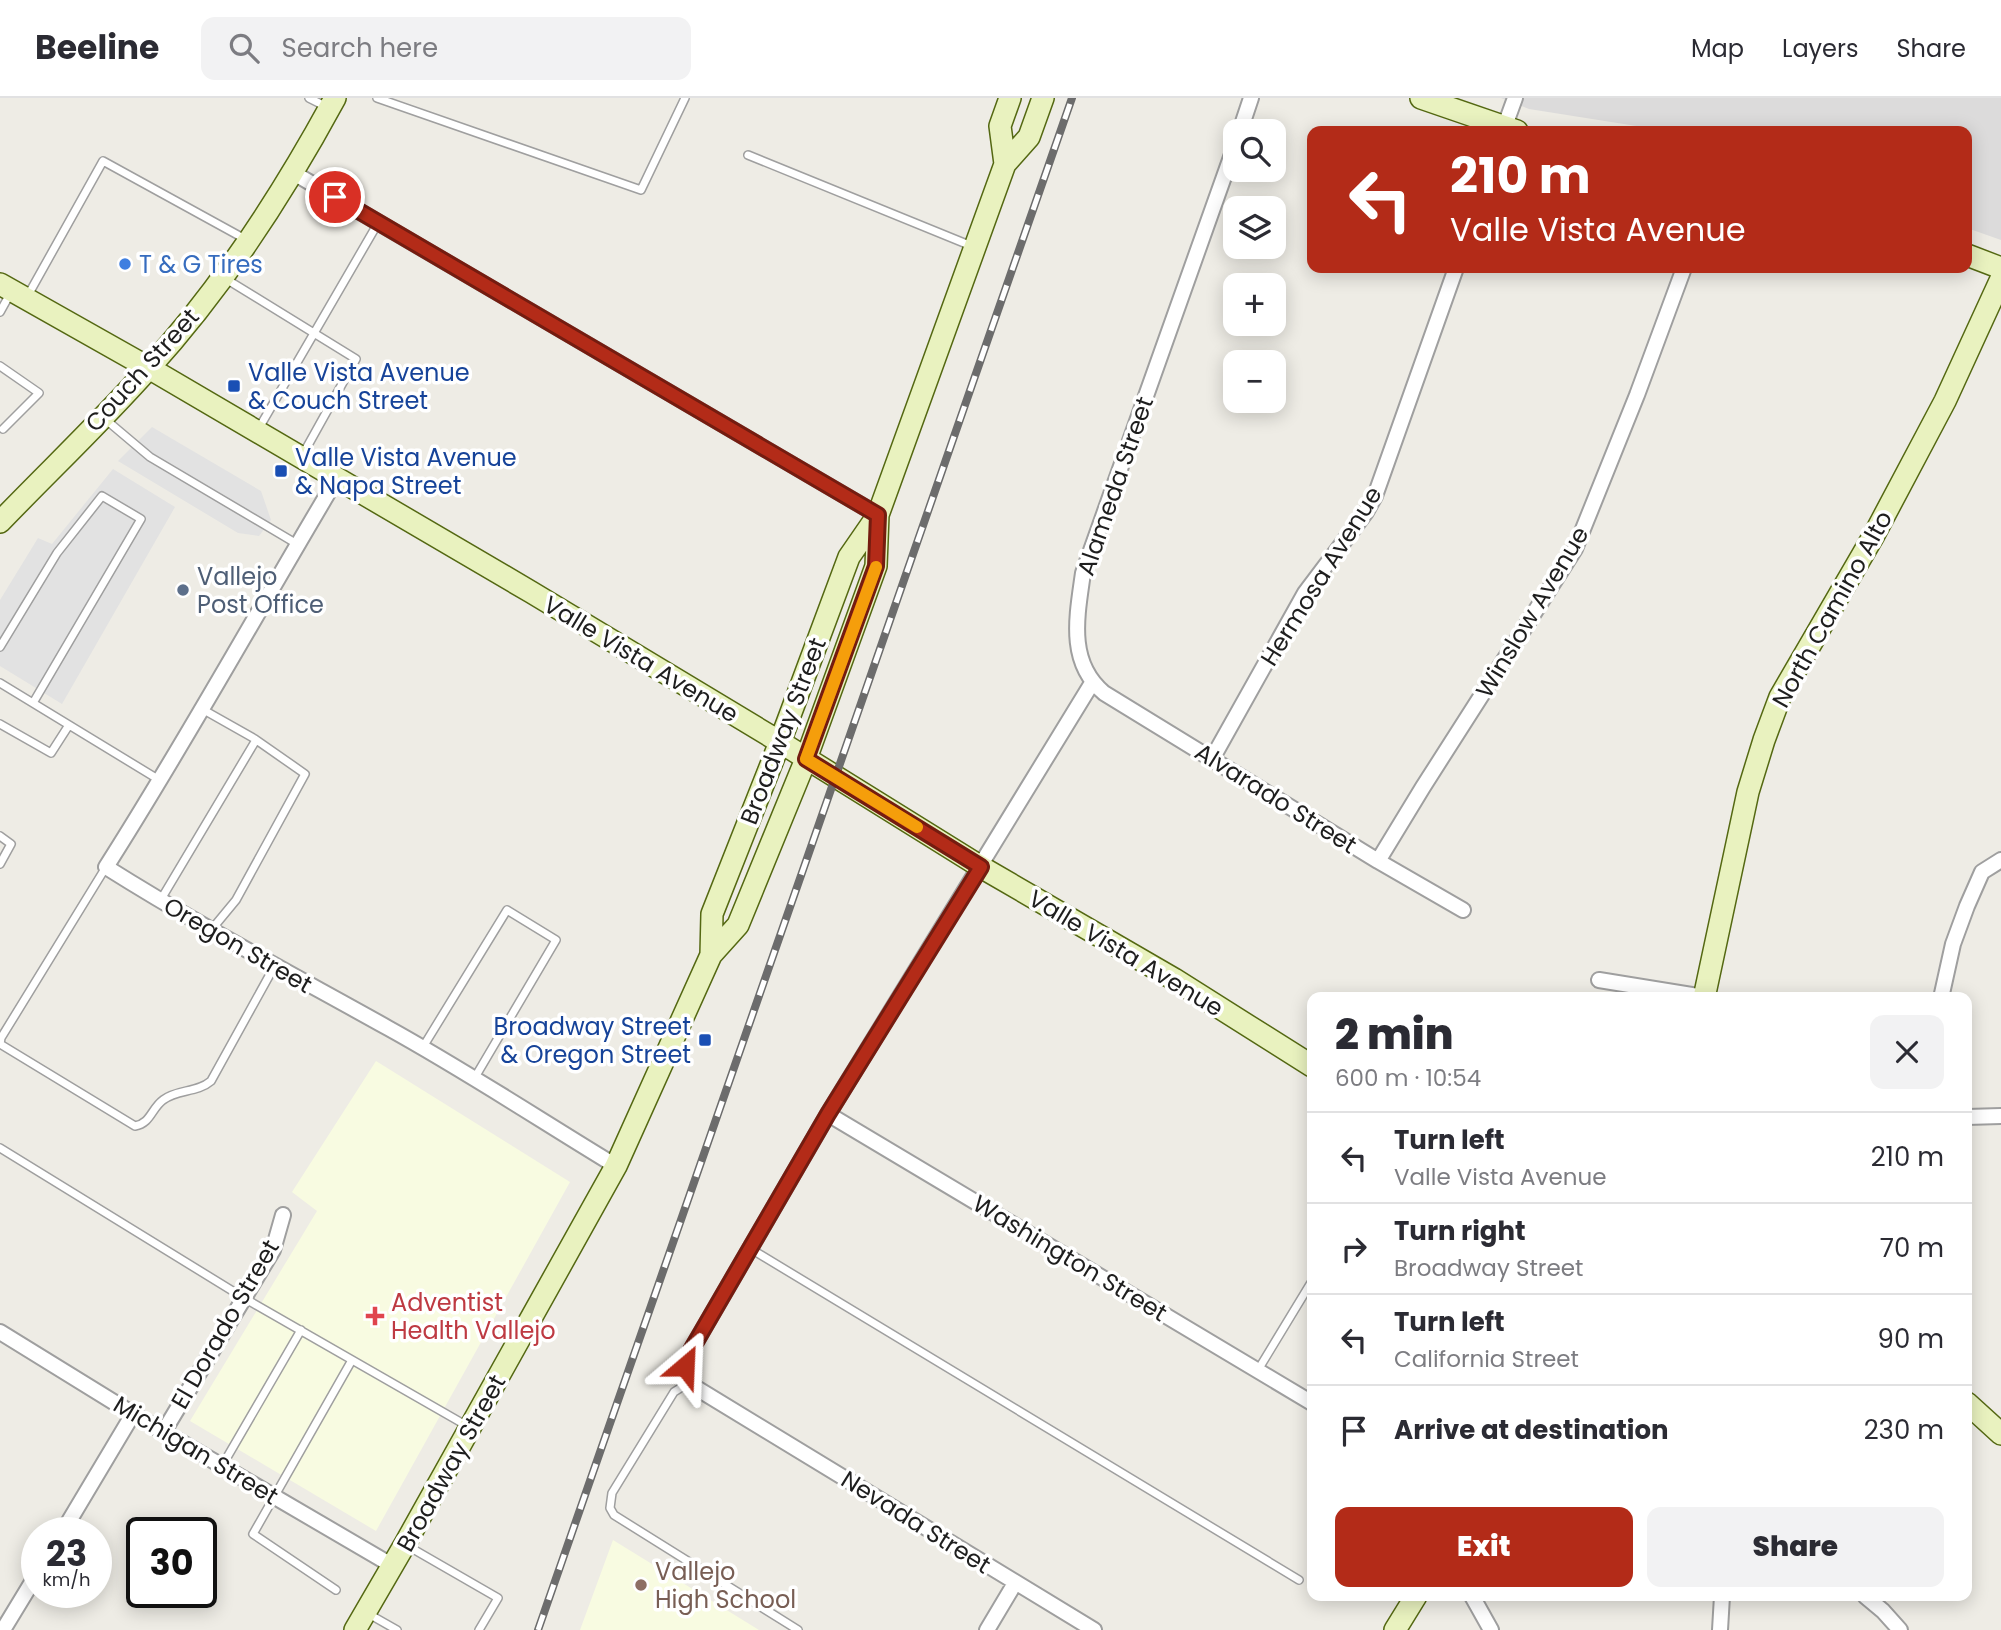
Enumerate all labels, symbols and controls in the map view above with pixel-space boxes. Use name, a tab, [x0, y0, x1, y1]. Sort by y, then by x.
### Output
search box	[201, 17, 691, 80]
text: Beeline	[35, 24, 159, 71]
icon: search	[225, 29, 263, 67]
text: Search here	[281, 30, 438, 66]
text: Map	[1691, 32, 1744, 65]
text: Layers	[1782, 32, 1858, 65]
text: Share	[1896, 32, 1966, 65]
map controls	[1223, 119, 1286, 413]
button: search	[1223, 119, 1286, 182]
text: 210 m	[1450, 142, 1591, 210]
icon: left	[1335, 154, 1426, 245]
pin	[305, 167, 365, 227]
icon: arrive	[316, 178, 354, 216]
button: layers	[1223, 196, 1286, 259]
text: Valle Vista Avenue	[1450, 207, 1746, 252]
place label: T & G Tires	[139, 248, 263, 281]
marker: T & G Tires	[117, 256, 133, 272]
button: +	[1223, 273, 1286, 336]
street label: Couch Street	[78, 301, 206, 439]
button: −	[1223, 350, 1286, 413]
place label: Valle Vista Avenue & Couch Street	[248, 356, 470, 417]
marker: Valle Vista Avenue & Couch Street	[226, 378, 242, 394]
street label: Alameda Street	[1069, 392, 1161, 580]
place label: Valle Vista Avenue & Napa Street	[295, 441, 517, 502]
marker: Valle Vista Avenue & Napa Street	[273, 463, 289, 479]
street label: Hermosa Avenue	[1252, 480, 1390, 672]
street label: North Camino Alto	[1764, 505, 1900, 713]
street label: Winslow Avenue	[1468, 520, 1596, 704]
place label: Vallejo Post Office	[197, 560, 324, 621]
marker: Vallejo Post Office	[175, 582, 191, 598]
street label: Valle Vista Avenue	[537, 588, 745, 730]
street label: Broadway Street	[732, 633, 834, 829]
street label: Alvarado Street	[1189, 735, 1363, 861]
street label: Valle Vista Avenue	[1022, 882, 1230, 1024]
street label: Oregon Street	[158, 889, 318, 1001]
text: 2 min	[1335, 1005, 1453, 1064]
place label: Broadway Street & Oregon Street	[493, 1010, 691, 1071]
button: close	[1870, 1015, 1944, 1089]
marker: Broadway Street & Oregon Street	[697, 1032, 713, 1048]
text: 600 m · 10:54	[1335, 1062, 1481, 1094]
text: Turn left	[1394, 1122, 1505, 1158]
icon: left	[1335, 1139, 1373, 1177]
text: 210 m	[1871, 1139, 1944, 1175]
text: Valle Vista Avenue	[1394, 1161, 1606, 1193]
street label: Washington Street	[967, 1187, 1173, 1329]
text: Turn right	[1394, 1213, 1526, 1249]
icon: right	[1335, 1230, 1373, 1268]
text: 70 m	[1880, 1230, 1944, 1266]
street label: El Dorado Street	[163, 1233, 287, 1415]
text: Broadway Street	[1394, 1252, 1583, 1284]
place label: Adventist Health Vallejo	[391, 1286, 556, 1347]
text: Turn left	[1394, 1304, 1505, 1340]
marker: Adventist Health Vallejo	[365, 1306, 385, 1326]
icon: left	[1335, 1321, 1373, 1359]
text: 90 m	[1878, 1321, 1944, 1357]
position arrow	[648, 1329, 722, 1403]
text: California Street	[1394, 1343, 1579, 1375]
street label: Broadway Street	[389, 1369, 513, 1557]
street label: Michigan Street	[107, 1388, 285, 1512]
icon: arrive	[1335, 1412, 1373, 1450]
text: Arrive at destination	[1394, 1412, 1669, 1448]
text: 230 m	[1864, 1412, 1944, 1448]
street label: Nevada Street	[835, 1463, 997, 1581]
button: Exit	[1335, 1507, 1633, 1587]
button: Share	[1647, 1507, 1944, 1587]
speed limit sign: 30	[126, 1517, 217, 1608]
text: 23	[46, 1529, 87, 1578]
place label: Vallejo High School	[655, 1555, 796, 1616]
text: km/h	[43, 1567, 90, 1592]
marker: Vallejo High School	[633, 1577, 649, 1593]

